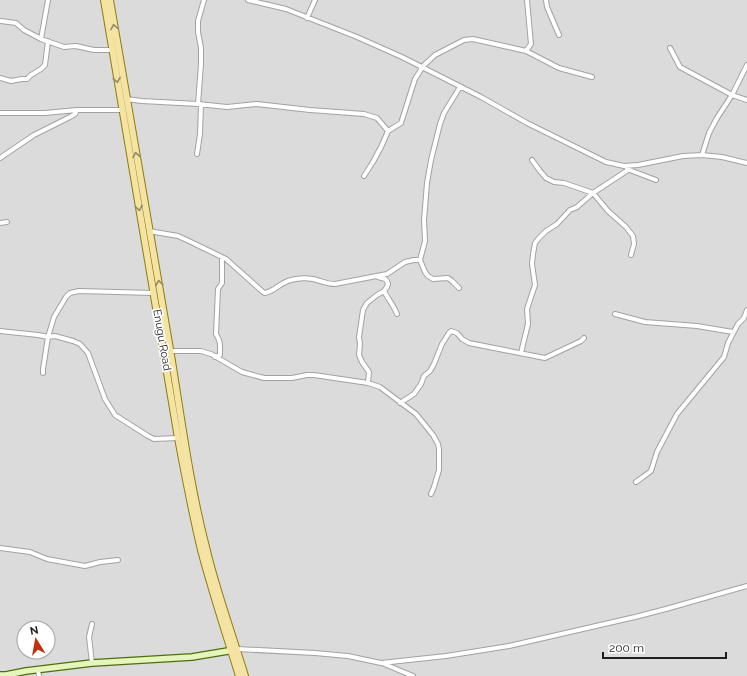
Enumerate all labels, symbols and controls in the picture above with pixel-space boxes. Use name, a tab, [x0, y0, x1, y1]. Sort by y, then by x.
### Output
one-way arrow	[110, 24, 119, 30]
one-way arrow	[112, 77, 121, 83]
one-way arrow	[133, 152, 141, 158]
one-way arrow	[134, 205, 143, 211]
one-way arrow	[155, 280, 163, 286]
street label: Enugu Road	[150, 308, 174, 372]
north arrow	[16, 620, 56, 660]
text: N	[29, 623, 40, 638]
scale bar	[603, 634, 726, 660]
text: 200 m	[609, 641, 644, 655]

